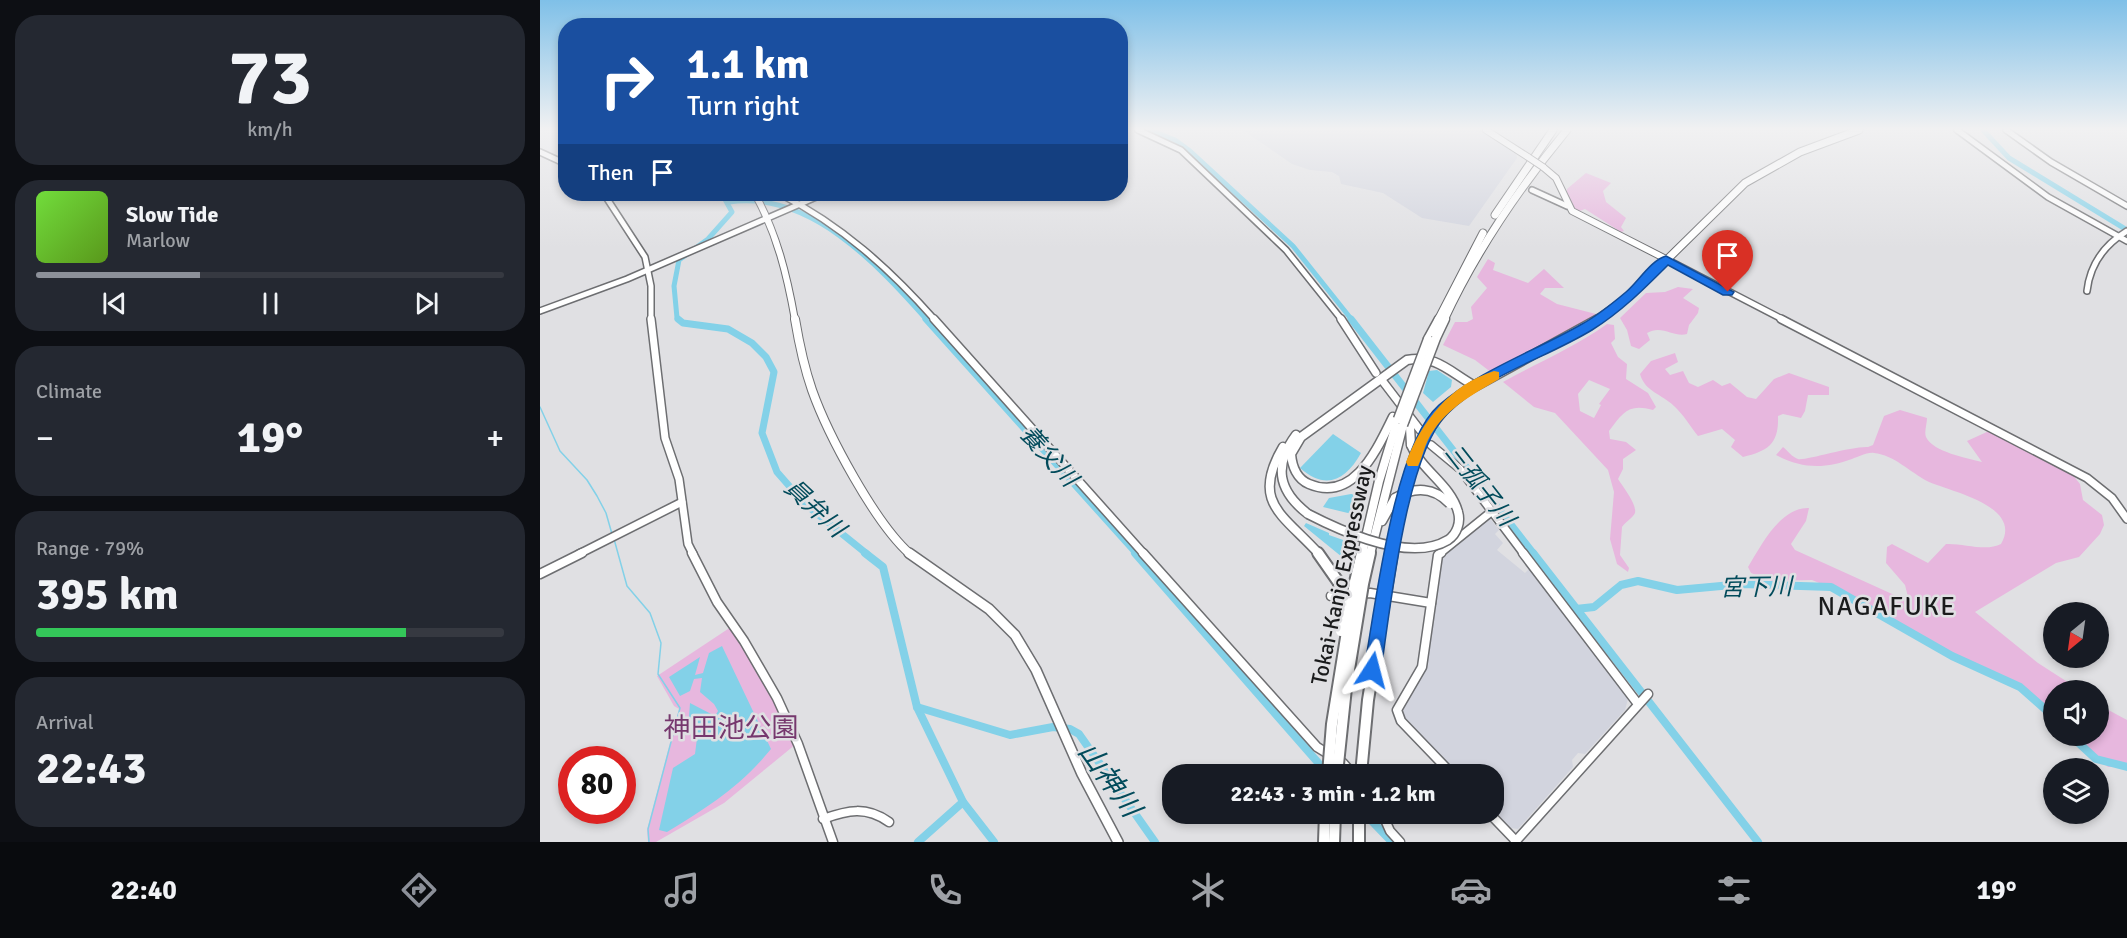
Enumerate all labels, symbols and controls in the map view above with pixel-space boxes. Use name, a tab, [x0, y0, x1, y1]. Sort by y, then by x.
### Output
text: 73	[228, 30, 312, 126]
text: 1.1 km	[687, 39, 810, 90]
icon: right	[588, 42, 666, 120]
text: Turn right	[687, 90, 800, 123]
text: km/h	[247, 117, 293, 142]
icon: arrive	[646, 156, 679, 189]
text: Then	[588, 159, 634, 186]
text: Slow Tide	[126, 201, 218, 228]
text: Marlow	[126, 228, 190, 253]
pin	[1702, 230, 1753, 292]
icon: arrive	[1711, 239, 1744, 272]
icon: previous	[98, 287, 131, 320]
icon: pause	[254, 287, 287, 320]
icon: next	[410, 287, 443, 320]
text: Climate	[36, 379, 102, 404]
text: 19°	[237, 410, 303, 465]
text: −	[36, 418, 54, 459]
text: +	[486, 418, 504, 459]
water label: 養父川	[1014, 419, 1086, 495]
water label: 三孤子川	[1439, 438, 1523, 534]
street label: Tokai-Kanjo Expressway	[1305, 462, 1378, 687]
water label: 員弁川	[778, 472, 854, 546]
text: Range · 79%	[36, 536, 144, 561]
text: 395 km	[36, 567, 179, 622]
water label: 宮下川	[1720, 571, 1795, 603]
district label: NAGAFUKE	[1817, 591, 1957, 623]
north arrow	[2043, 602, 2109, 668]
map controls	[2043, 602, 2109, 824]
position arrow	[1340, 638, 1404, 702]
button: sound	[2043, 680, 2109, 746]
text: Arrival	[36, 710, 94, 735]
park label: 神田池公園	[664, 712, 799, 745]
water label: 山神川	[1071, 736, 1149, 826]
text: 22:43	[36, 741, 146, 796]
speed limit sign: 80	[558, 746, 636, 824]
button: layers	[2043, 758, 2109, 824]
text: 22:43 · 3 min · 1.2 km	[1230, 780, 1436, 807]
icon: directions	[398, 869, 440, 911]
icon: music	[661, 869, 703, 911]
icon: phone	[924, 869, 966, 911]
icon: climate	[1187, 869, 1229, 911]
icon: car	[1450, 869, 1492, 911]
icon: filters	[1713, 869, 1755, 911]
text: 22:40	[111, 874, 177, 907]
text: 19°	[1976, 874, 2016, 907]

